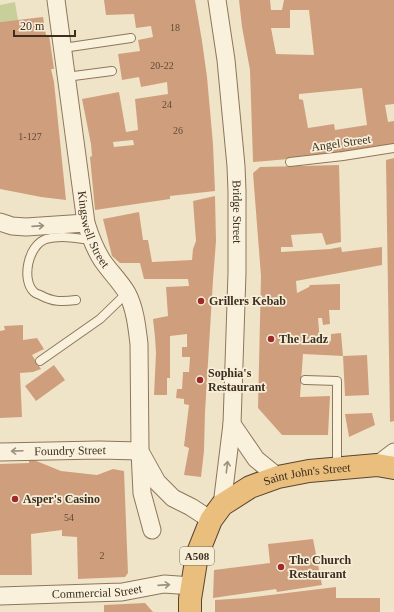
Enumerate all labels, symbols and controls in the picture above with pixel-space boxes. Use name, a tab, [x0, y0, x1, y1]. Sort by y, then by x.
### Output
scale bar	[14, 12, 75, 38]
text: 20 m	[20, 19, 45, 33]
house number: 18	[170, 22, 180, 33]
house number: 20-22	[150, 60, 174, 71]
house number: 24	[162, 99, 172, 110]
house number: 26	[173, 125, 183, 136]
house number: 1-127	[18, 131, 42, 142]
street label: Angel Street	[310, 132, 372, 154]
street label: Bridge Street	[230, 180, 244, 244]
street label: Kingswell Street	[75, 190, 113, 271]
one-way arrow	[31, 222, 44, 230]
place label: Grillers Kebab	[209, 294, 286, 308]
marker: Grillers Kebab	[196, 296, 206, 306]
place label: The Ladz	[279, 332, 329, 346]
marker: The Ladz	[266, 334, 276, 344]
place label: Sophia's Restaurant	[208, 366, 265, 394]
marker: Sophia's Restaurant	[195, 375, 205, 385]
street label: Foundry Street	[34, 443, 107, 458]
one-way arrow	[11, 448, 24, 455]
street label: Saint John's Street	[262, 460, 352, 489]
one-way arrow	[223, 461, 231, 474]
place label: Asper's Casino	[23, 492, 100, 506]
marker: Asper's Casino	[10, 494, 20, 504]
house number: 54	[64, 512, 74, 523]
road number: A508	[180, 547, 214, 565]
house number: 2	[100, 550, 105, 561]
place label: The Church Restaurant	[289, 553, 351, 581]
marker: The Church Restaurant	[276, 562, 286, 572]
street label: Commercial Street	[52, 581, 144, 601]
one-way arrow	[157, 582, 170, 589]

